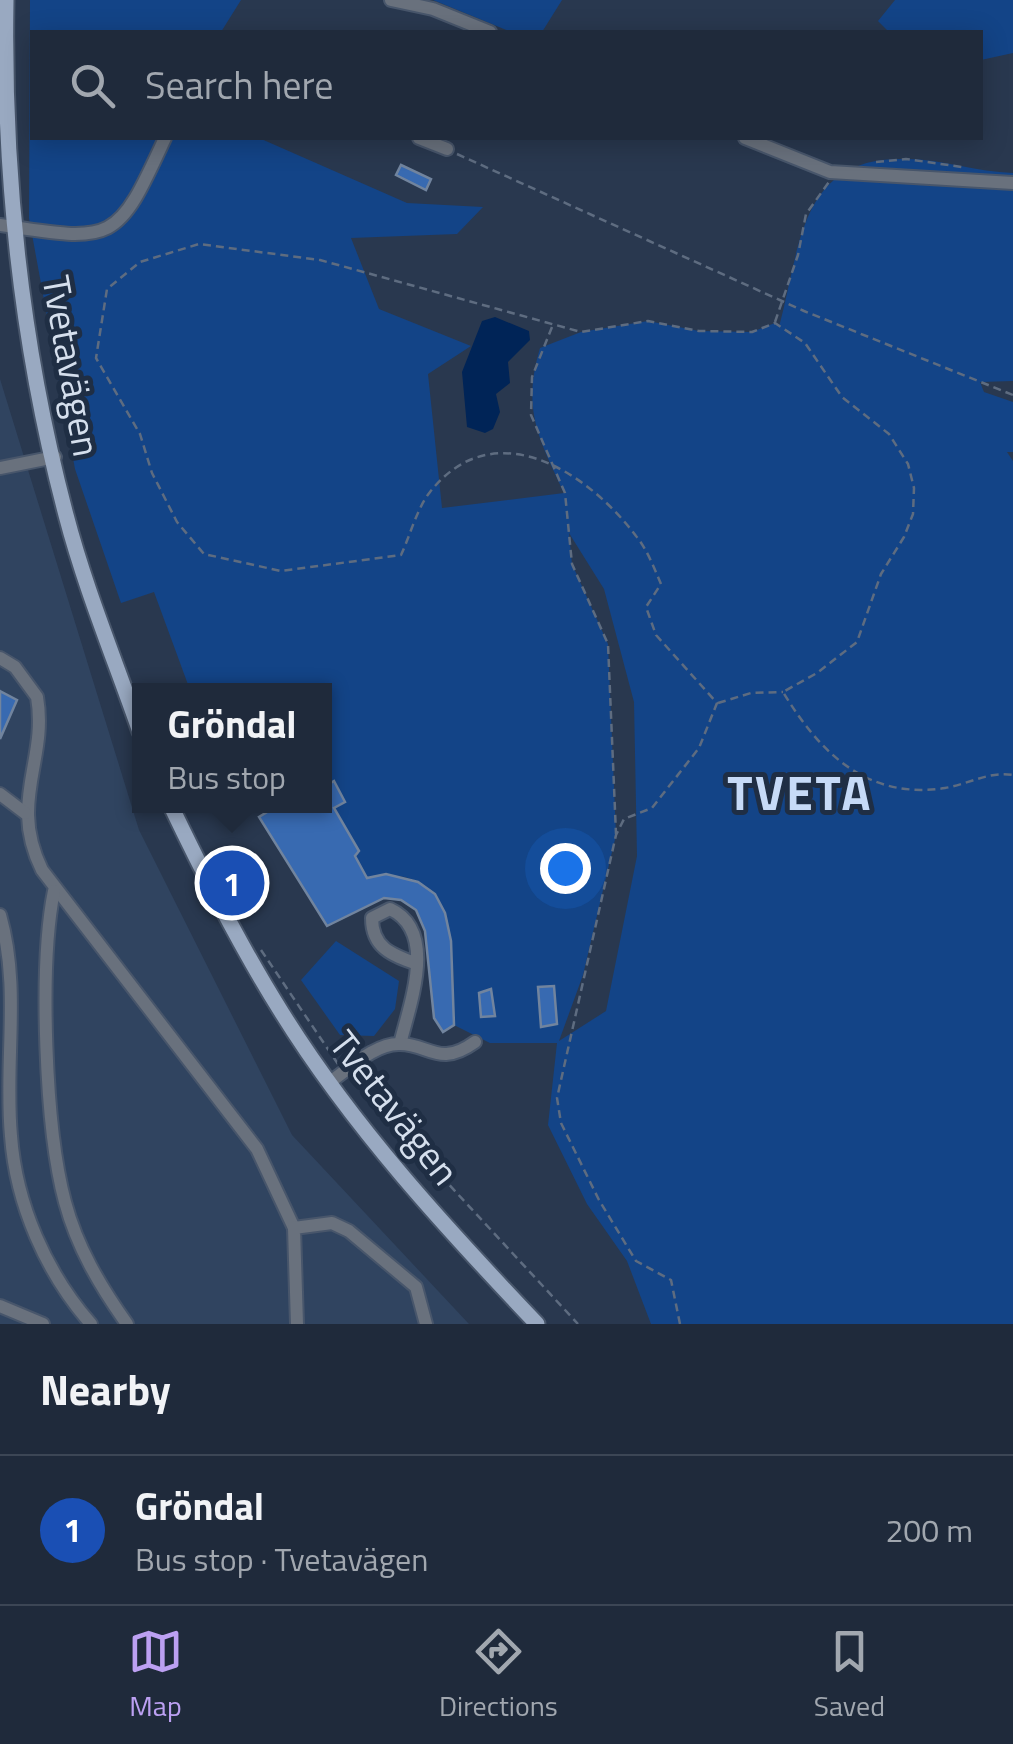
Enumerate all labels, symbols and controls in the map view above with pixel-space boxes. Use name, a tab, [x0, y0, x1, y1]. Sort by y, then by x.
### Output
search box	[30, 30, 983, 140]
text: Search here	[145, 56, 333, 114]
icon: search	[65, 58, 120, 113]
street label: Tvetavägen	[28, 271, 116, 461]
popup	[132, 683, 332, 813]
text: Gröndal	[167, 695, 297, 753]
text: Bus stop	[167, 753, 286, 801]
district label: TVETA	[727, 756, 873, 829]
your location	[540, 843, 591, 894]
pin: 1	[200, 846, 264, 920]
street label: Tvetavägen	[316, 1018, 474, 1197]
text: Nearby	[40, 1357, 171, 1421]
text: Gröndal	[135, 1477, 264, 1535]
text: 1	[64, 1506, 81, 1554]
text: 200 m	[885, 1506, 973, 1554]
text: Bus stop · Tvetavägen	[135, 1535, 428, 1583]
tab: Map	[128, 1624, 183, 1727]
tab: Directions	[439, 1624, 558, 1727]
tab: Saved	[814, 1624, 885, 1727]

